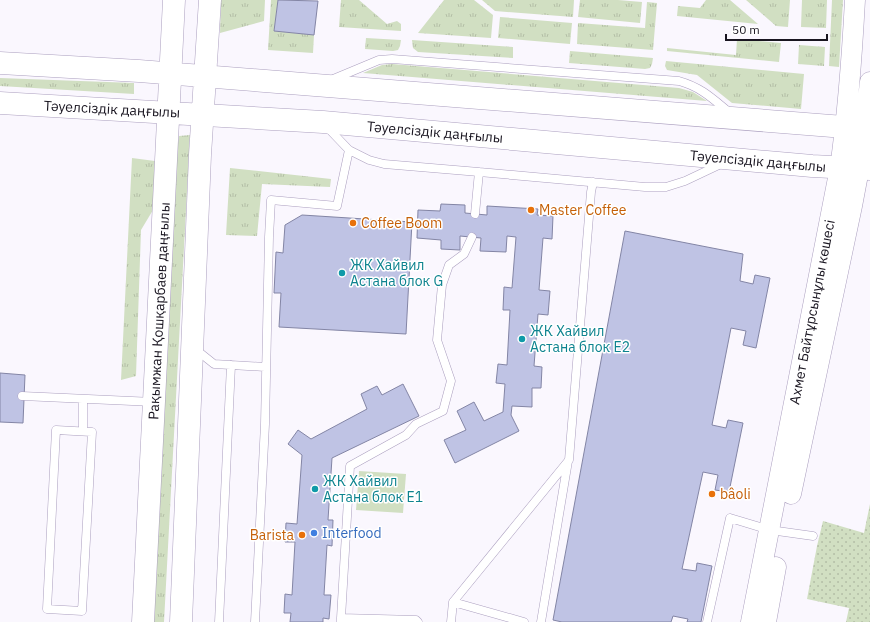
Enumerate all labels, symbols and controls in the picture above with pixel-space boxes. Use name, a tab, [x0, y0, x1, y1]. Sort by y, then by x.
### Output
scale bar	[726, 16, 827, 42]
text: 50 m	[732, 22, 760, 37]
street label: Тәуелсіздік даңғылы	[43, 96, 181, 122]
street label: Тәуелсіздік даңғылы	[366, 117, 504, 147]
street label: Тәуелсіздік даңғылы	[689, 146, 827, 176]
place label: Master Coffee	[539, 201, 627, 219]
street label: Рақымжан Қошқарбаев даңғылы	[144, 202, 174, 420]
marker: Master Coffee	[526, 205, 536, 215]
place label: Coffee Boom	[361, 214, 442, 232]
marker: Coffee Boom	[348, 218, 358, 228]
street label: Ахмет Байтұрсынұлы көшесі	[785, 218, 839, 406]
place label: ЖК Хайвил Астана блок G	[350, 256, 443, 290]
marker: ЖК Хайвил Астана блок G	[337, 268, 347, 278]
place label: ЖК Хайвил Астана блок E2	[530, 322, 630, 356]
marker: ЖК Хайвил Астана блок E2	[517, 334, 527, 344]
place label: ЖК Хайвил Астана блок E1	[323, 472, 423, 506]
marker: ЖК Хайвил Астана блок E1	[310, 484, 320, 494]
place label: bâoli	[720, 485, 751, 503]
marker: bâoli	[707, 489, 717, 499]
place label: Interfood	[322, 524, 382, 542]
place label: Barista	[250, 526, 295, 544]
marker: Interfood	[309, 528, 319, 538]
marker: Barista	[297, 530, 307, 540]

